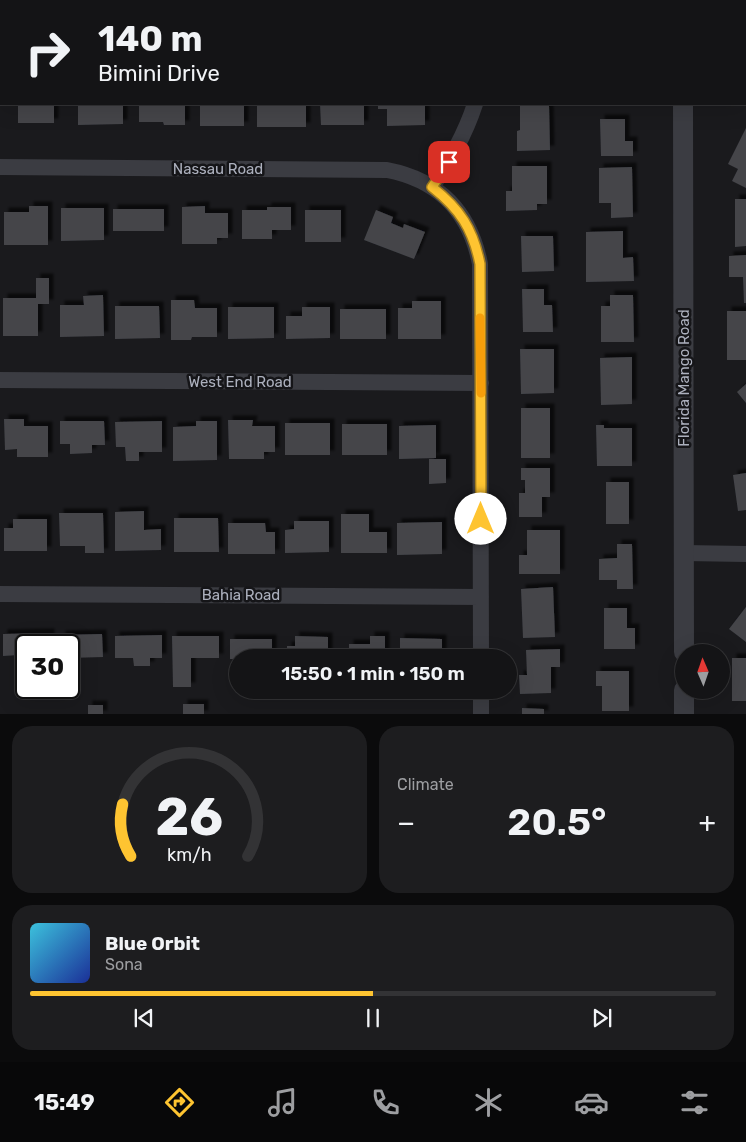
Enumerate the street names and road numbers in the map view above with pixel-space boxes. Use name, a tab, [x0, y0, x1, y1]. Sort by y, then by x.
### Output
street label: Nassau Road	[173, 160, 263, 178]
street label: Florida Mango Road	[675, 309, 693, 447]
street label: West End Road	[188, 373, 292, 391]
street label: Bahia Road	[202, 586, 280, 604]

